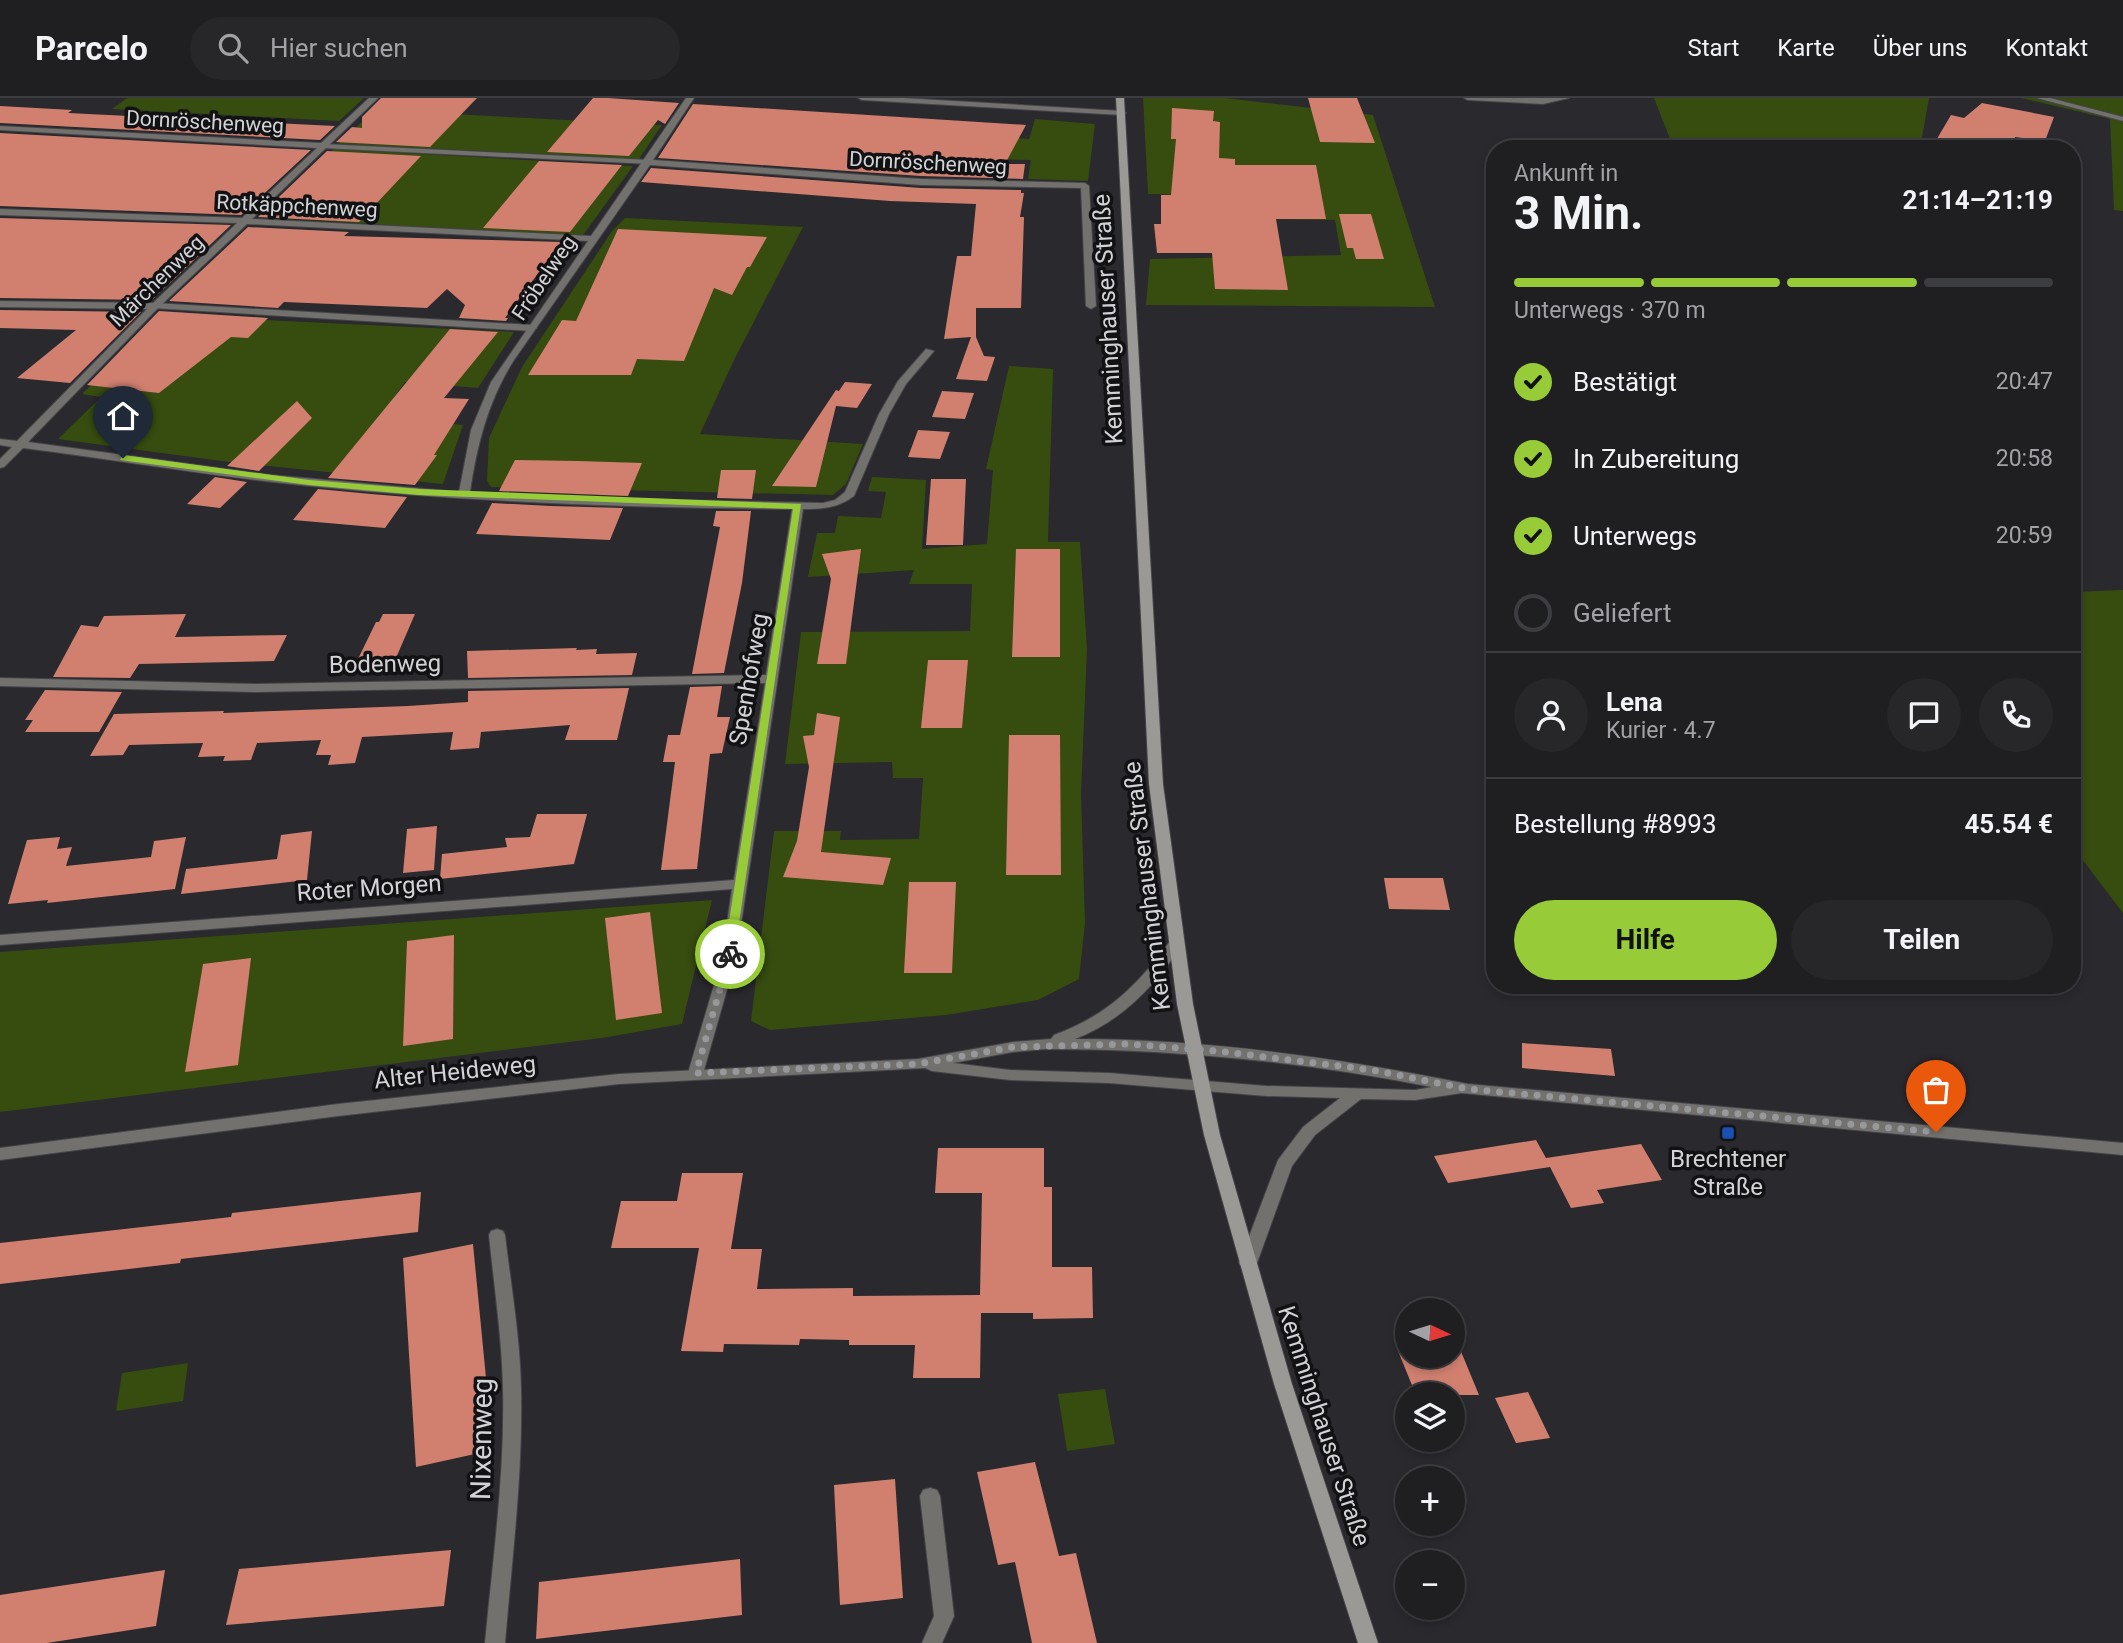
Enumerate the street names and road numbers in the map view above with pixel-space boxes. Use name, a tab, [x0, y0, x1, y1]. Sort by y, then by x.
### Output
street label: Dornröschenweg	[125, 106, 285, 138]
street label: Dornröschenweg	[848, 147, 1008, 179]
street label: Rotkäppchenweg	[216, 190, 378, 222]
street label: Kemminghauser Straße	[1087, 193, 1129, 445]
street label: Märchenweg	[105, 230, 209, 332]
street label: Fröbelweg	[507, 231, 581, 325]
street label: Spenhofweg	[724, 611, 774, 747]
street label: Bodenweg	[329, 649, 441, 679]
street label: Kemminghauser Straße	[1118, 760, 1176, 1012]
street label: Roter Morgen	[296, 869, 442, 907]
street label: Alter Heideweg	[373, 1050, 537, 1094]
street label: Kemminghauser Straße	[1272, 1302, 1376, 1550]
street label: Nixenweg	[464, 1378, 499, 1500]

